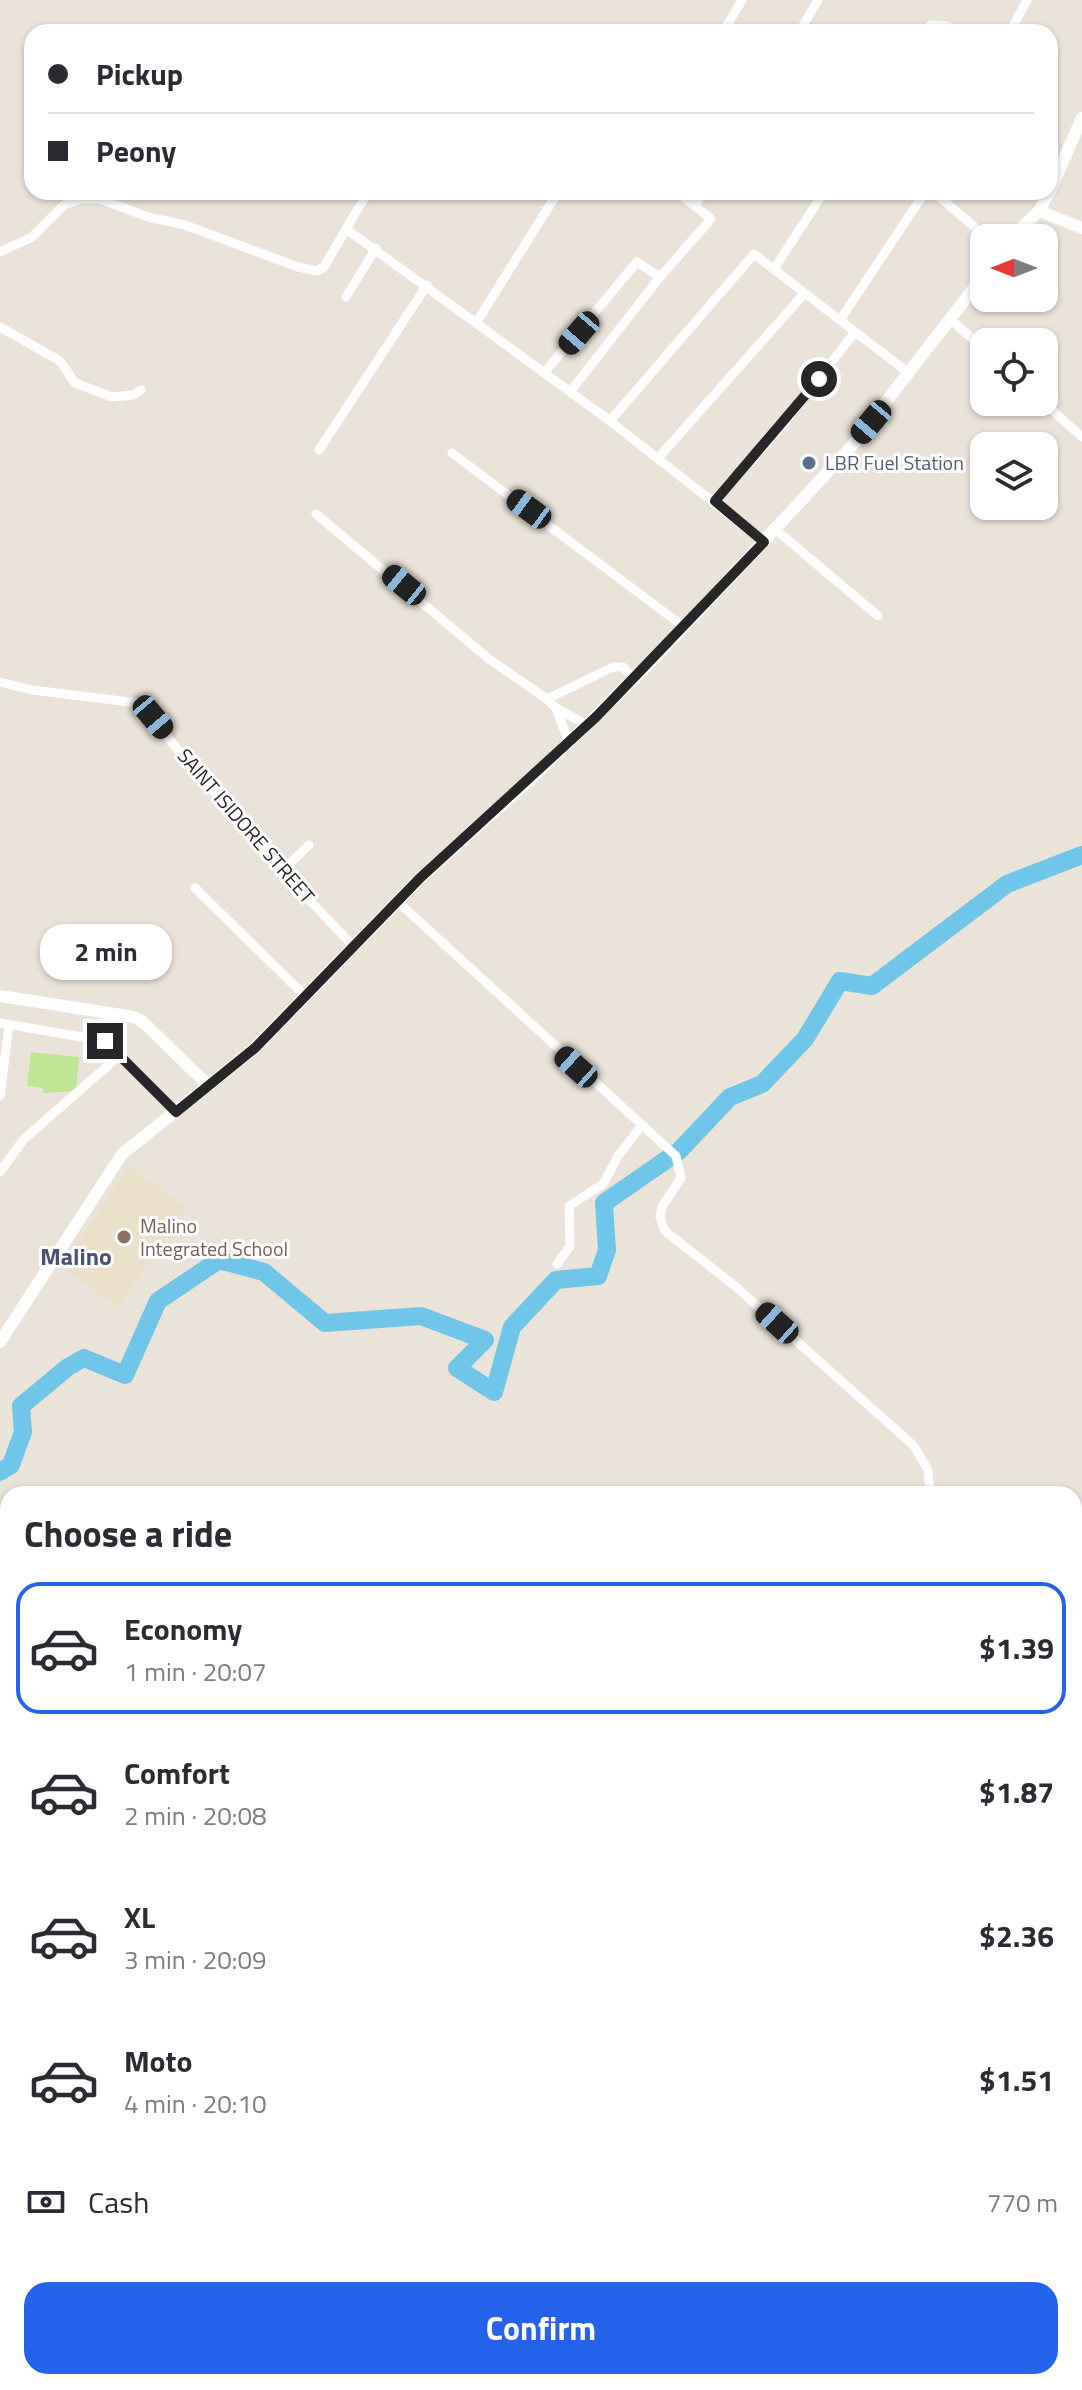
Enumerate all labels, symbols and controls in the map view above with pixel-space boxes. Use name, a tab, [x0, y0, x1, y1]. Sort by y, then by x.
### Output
text: Pickup	[96, 51, 183, 97]
text: Peony	[96, 128, 176, 174]
north arrow	[970, 224, 1058, 312]
map controls	[970, 224, 1058, 520]
car	[554, 307, 604, 359]
button: locate	[970, 328, 1058, 416]
route start	[801, 361, 837, 397]
car	[846, 396, 896, 448]
button: layers	[970, 432, 1058, 520]
place label: LBR Fuel Station	[825, 447, 964, 478]
marker: LBR Fuel Station	[800, 454, 818, 472]
car	[503, 485, 555, 533]
car	[378, 561, 430, 609]
car	[128, 691, 178, 743]
street label: SAINT ISIDORE STREET	[170, 741, 323, 910]
callout: 2 min	[39, 925, 171, 981]
text: 2 min	[74, 932, 138, 971]
route end	[87, 1023, 123, 1059]
car	[550, 1042, 602, 1092]
place label: Malino Integrated School	[140, 1210, 288, 1264]
marker: Malino Integrated School	[115, 1228, 133, 1246]
district label: Malino	[40, 1238, 112, 1274]
car	[751, 1298, 803, 1348]
text: Choose a ride	[24, 1506, 232, 1561]
text: Economy	[124, 1606, 242, 1652]
icon: car	[28, 1612, 100, 1684]
text: $1.39	[979, 1625, 1054, 1671]
text: 1 min · 20:07	[124, 1652, 267, 1691]
text: Comfort	[124, 1750, 230, 1796]
icon: car	[28, 1756, 100, 1828]
text: $1.87	[979, 1769, 1054, 1815]
text: 2 min · 20:08	[124, 1796, 267, 1835]
text: XL	[124, 1894, 155, 1940]
icon: car	[28, 1900, 100, 1972]
text: $2.36	[979, 1913, 1054, 1959]
text: 3 min · 20:09	[124, 1940, 267, 1979]
text: Moto	[124, 2038, 192, 2084]
icon: car	[28, 2044, 100, 2116]
text: $1.51	[979, 2057, 1054, 2103]
text: 4 min · 20:10	[124, 2084, 267, 2123]
text: Cash	[88, 2179, 149, 2225]
icon: cash	[24, 2180, 68, 2224]
text: 770 m	[987, 2183, 1058, 2222]
button: Confirm	[24, 2282, 1058, 2374]

